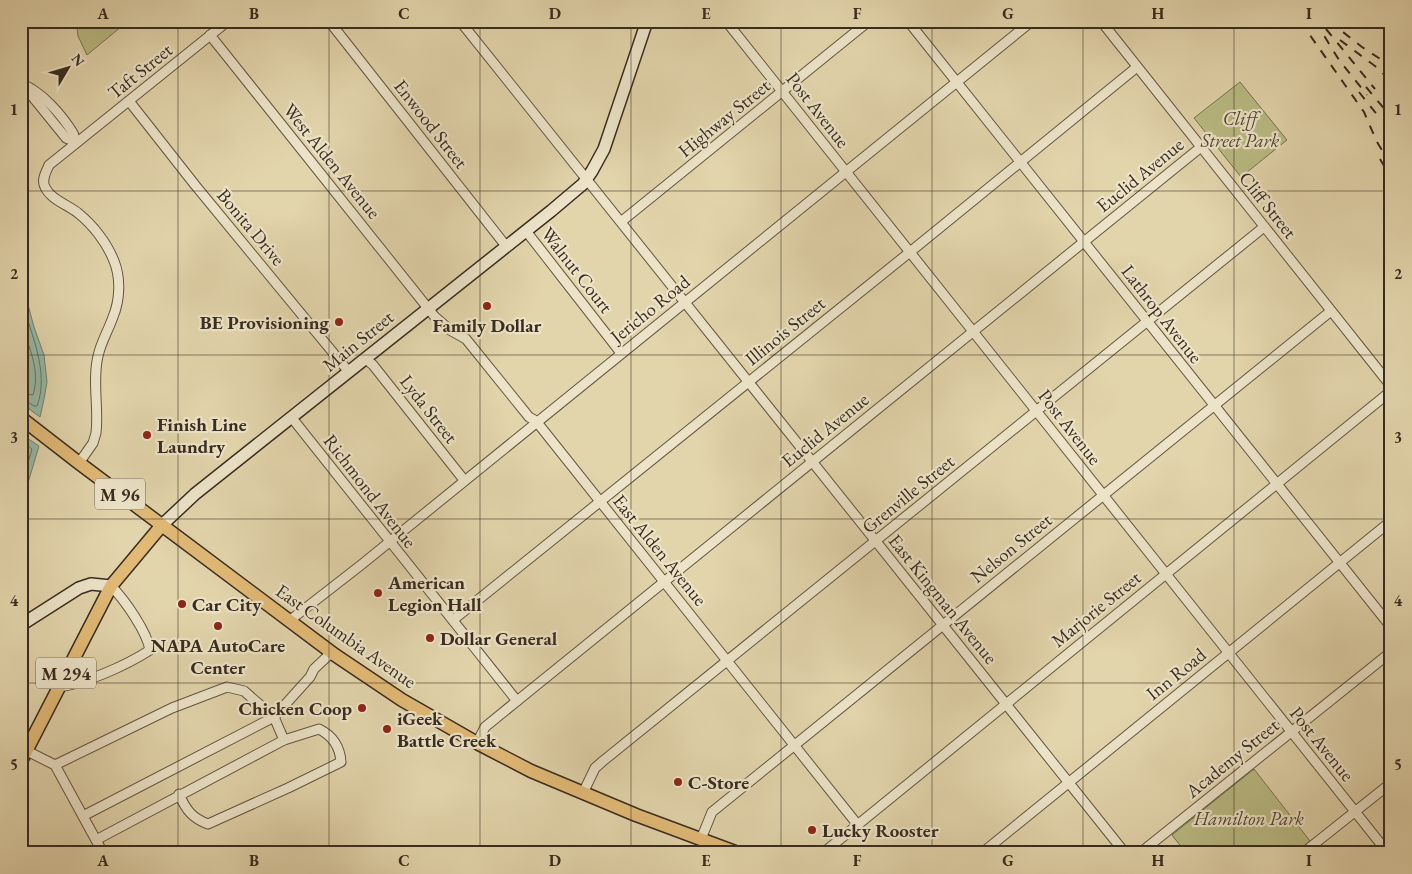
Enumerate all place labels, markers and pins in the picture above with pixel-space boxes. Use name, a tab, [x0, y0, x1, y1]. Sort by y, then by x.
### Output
marker: Family Dollar	[481, 300, 493, 312]
place label: BE Provisioning	[200, 310, 329, 335]
place label: Family Dollar	[433, 313, 542, 338]
marker: BE Provisioning	[333, 316, 345, 328]
place label: Finish Line Laundry	[157, 412, 247, 459]
marker: Finish Line Laundry	[141, 429, 153, 441]
place label: American Legion Hall	[387, 570, 482, 617]
marker: American Legion Hall	[372, 587, 384, 599]
place label: Car City	[192, 592, 262, 617]
marker: Car City	[176, 598, 188, 610]
marker: NAPA AutoCare Center	[212, 620, 224, 632]
place label: Dollar General	[440, 626, 558, 651]
marker: Dollar General	[424, 632, 436, 644]
place label: NAPA AutoCare Center	[151, 633, 285, 680]
place label: Chicken Coop	[238, 696, 353, 721]
marker: Chicken Coop	[356, 702, 368, 714]
place label: iGeek Battle Creek	[397, 706, 497, 753]
marker: iGeek Battle Creek	[381, 723, 393, 735]
place label: C-Store	[688, 770, 749, 795]
marker: C-Store	[672, 776, 684, 788]
place label: Lucky Rooster	[822, 818, 939, 843]
marker: Lucky Rooster	[806, 824, 818, 836]

